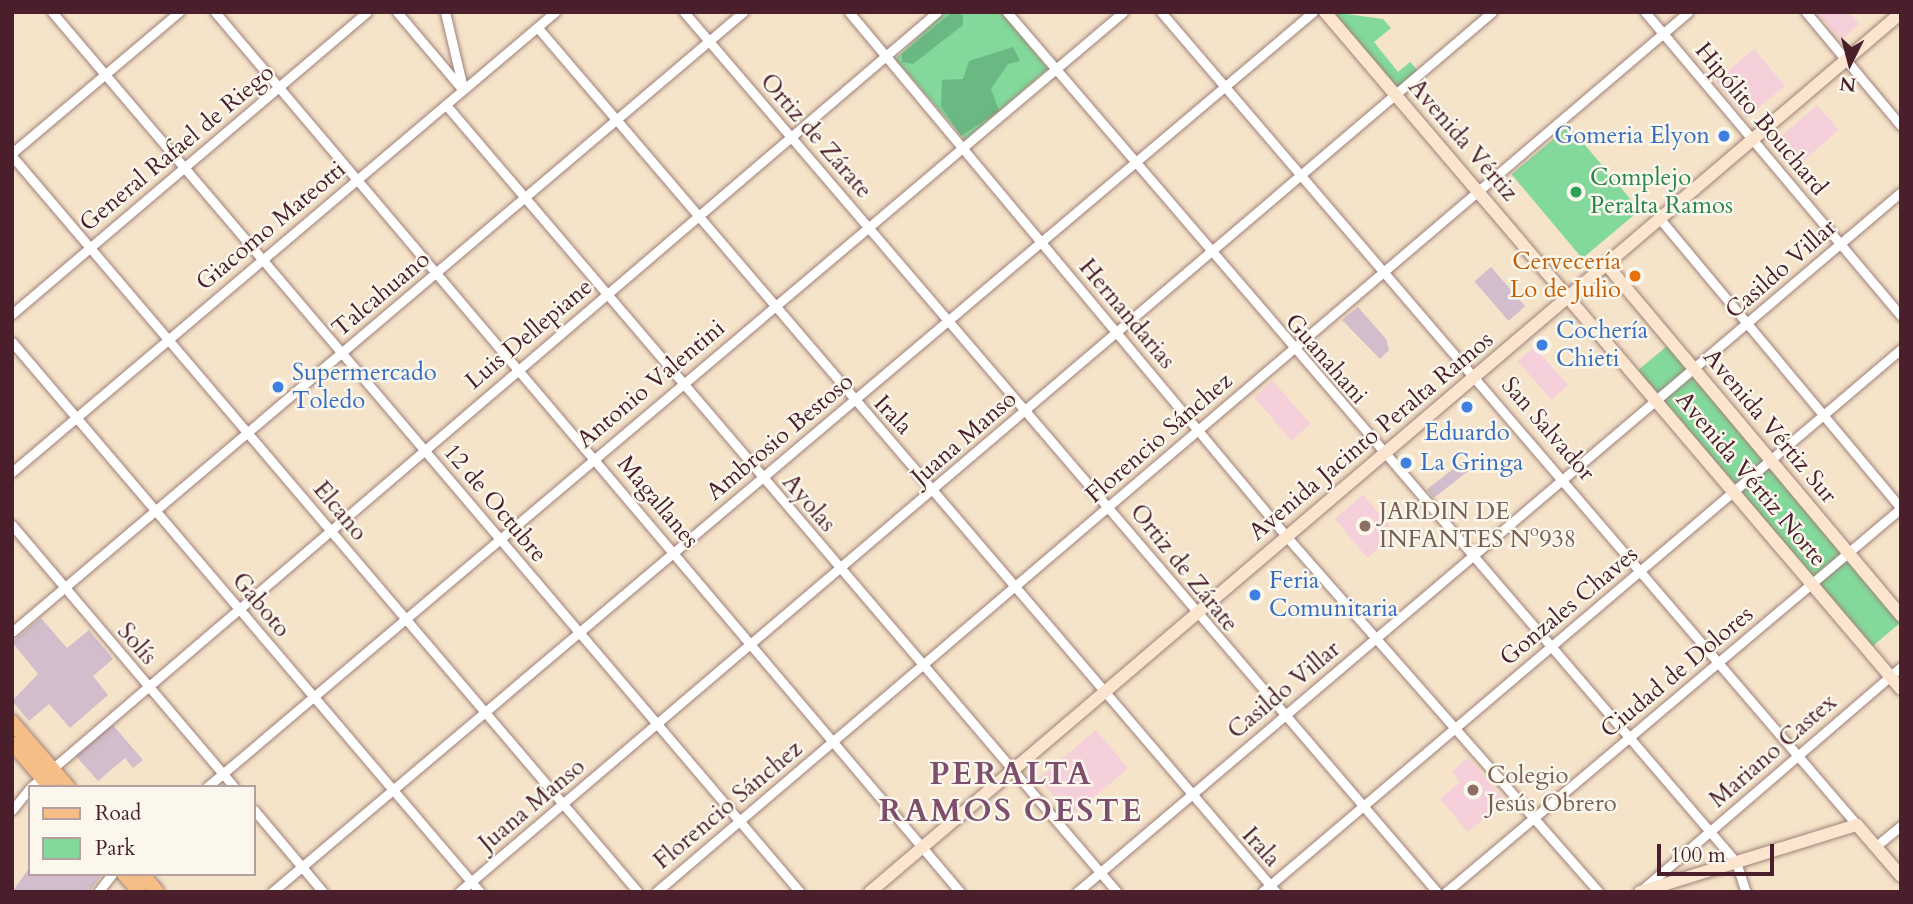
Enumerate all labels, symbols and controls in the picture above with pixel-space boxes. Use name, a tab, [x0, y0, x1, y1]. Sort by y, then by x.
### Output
north arrow	[1815, 28, 1885, 98]
street label: Hipólito Bouchard	[1689, 37, 1833, 201]
street label: General Rafael de Riego	[74, 58, 280, 238]
street label: Ortiz de Zárate	[754, 68, 878, 204]
text: N	[1838, 70, 1857, 98]
street label: Avenida Vértiz	[1402, 73, 1524, 207]
place label: Gomeria Elyon	[1554, 122, 1710, 150]
marker: Gomeria Elyon	[1716, 128, 1732, 144]
street label: Giacomo Mateotti	[190, 155, 352, 297]
place label: Complejo Peralta Ramos	[1590, 164, 1733, 220]
marker: Complejo Peralta Ramos	[1568, 184, 1584, 200]
street label: Casildo Villar	[1720, 213, 1842, 325]
street label: Talcahuano	[326, 245, 436, 343]
place label: Cervecería Lo de Julio	[1510, 248, 1621, 304]
street label: Hernandarias	[1073, 253, 1181, 375]
marker: Cervecería Lo de Julio	[1627, 268, 1643, 284]
street label: Luis Dellepiane	[460, 273, 598, 395]
street label: Guanahani	[1279, 308, 1373, 410]
street label: Antonio Valentini	[571, 314, 731, 454]
place label: Cochería Chieti	[1556, 317, 1648, 373]
street label: Avenida Jacinto Peralta Ramos	[1243, 325, 1499, 547]
marker: Cochería Chieti	[1534, 337, 1550, 353]
street label: Avenida Vértiz Sur	[1697, 343, 1843, 509]
place label: Supermercado Toledo	[292, 359, 437, 415]
street label: Florencio Sánchez	[1080, 366, 1238, 510]
street label: Ambrosio Bestoso	[701, 367, 859, 507]
street label: San Salvador	[1495, 371, 1601, 487]
marker: Supermercado Toledo	[270, 379, 286, 395]
street label: Juana Manso	[906, 385, 1022, 491]
street label: Avenida Vértiz Norte	[1669, 386, 1833, 572]
street label: Irala	[868, 389, 918, 441]
marker: Eduardo	[1459, 399, 1475, 415]
place label: Eduardo	[1424, 419, 1510, 447]
street label: 12 de Octubre	[437, 438, 553, 568]
place label: La Gringa	[1420, 449, 1523, 477]
street label: Magallanes	[611, 450, 705, 554]
marker: La Gringa	[1398, 455, 1414, 471]
street label: Ayolas	[776, 468, 842, 538]
street label: Elcano	[307, 475, 373, 547]
street label: Ortiz de Zárate	[1124, 498, 1244, 638]
place label: JARDIN DE INFANTES Nº938	[1379, 498, 1576, 554]
marker: JARDIN DE INFANTES Nº938	[1357, 518, 1373, 534]
street label: Gonzales Chaves	[1494, 540, 1644, 672]
street label: Gaboto	[226, 567, 296, 643]
place label: Feria Comunitaria	[1269, 567, 1398, 623]
marker: Feria Comunitaria	[1247, 587, 1263, 603]
street label: Ciudad de Dolores	[1595, 600, 1759, 744]
street label: Solís	[111, 617, 163, 671]
street label: Casildo Villar	[1222, 635, 1346, 745]
street label: Mariano Castex	[1704, 688, 1842, 814]
street label: Florencio Sánchez	[648, 735, 808, 875]
street label: Juana Manso	[473, 752, 591, 858]
district label: PERALTA RAMOS OESTE	[880, 756, 1142, 831]
place label: Colegio Jesús Obrero	[1487, 762, 1617, 818]
marker: Colegio Jesús Obrero	[1465, 782, 1481, 798]
legend	[28, 785, 256, 876]
text: Road	[95, 799, 141, 828]
street label: Irala	[1236, 821, 1286, 873]
scale bar	[1661, 830, 1778, 874]
text: Park	[95, 834, 135, 863]
text: 100 m	[1670, 841, 1726, 870]

